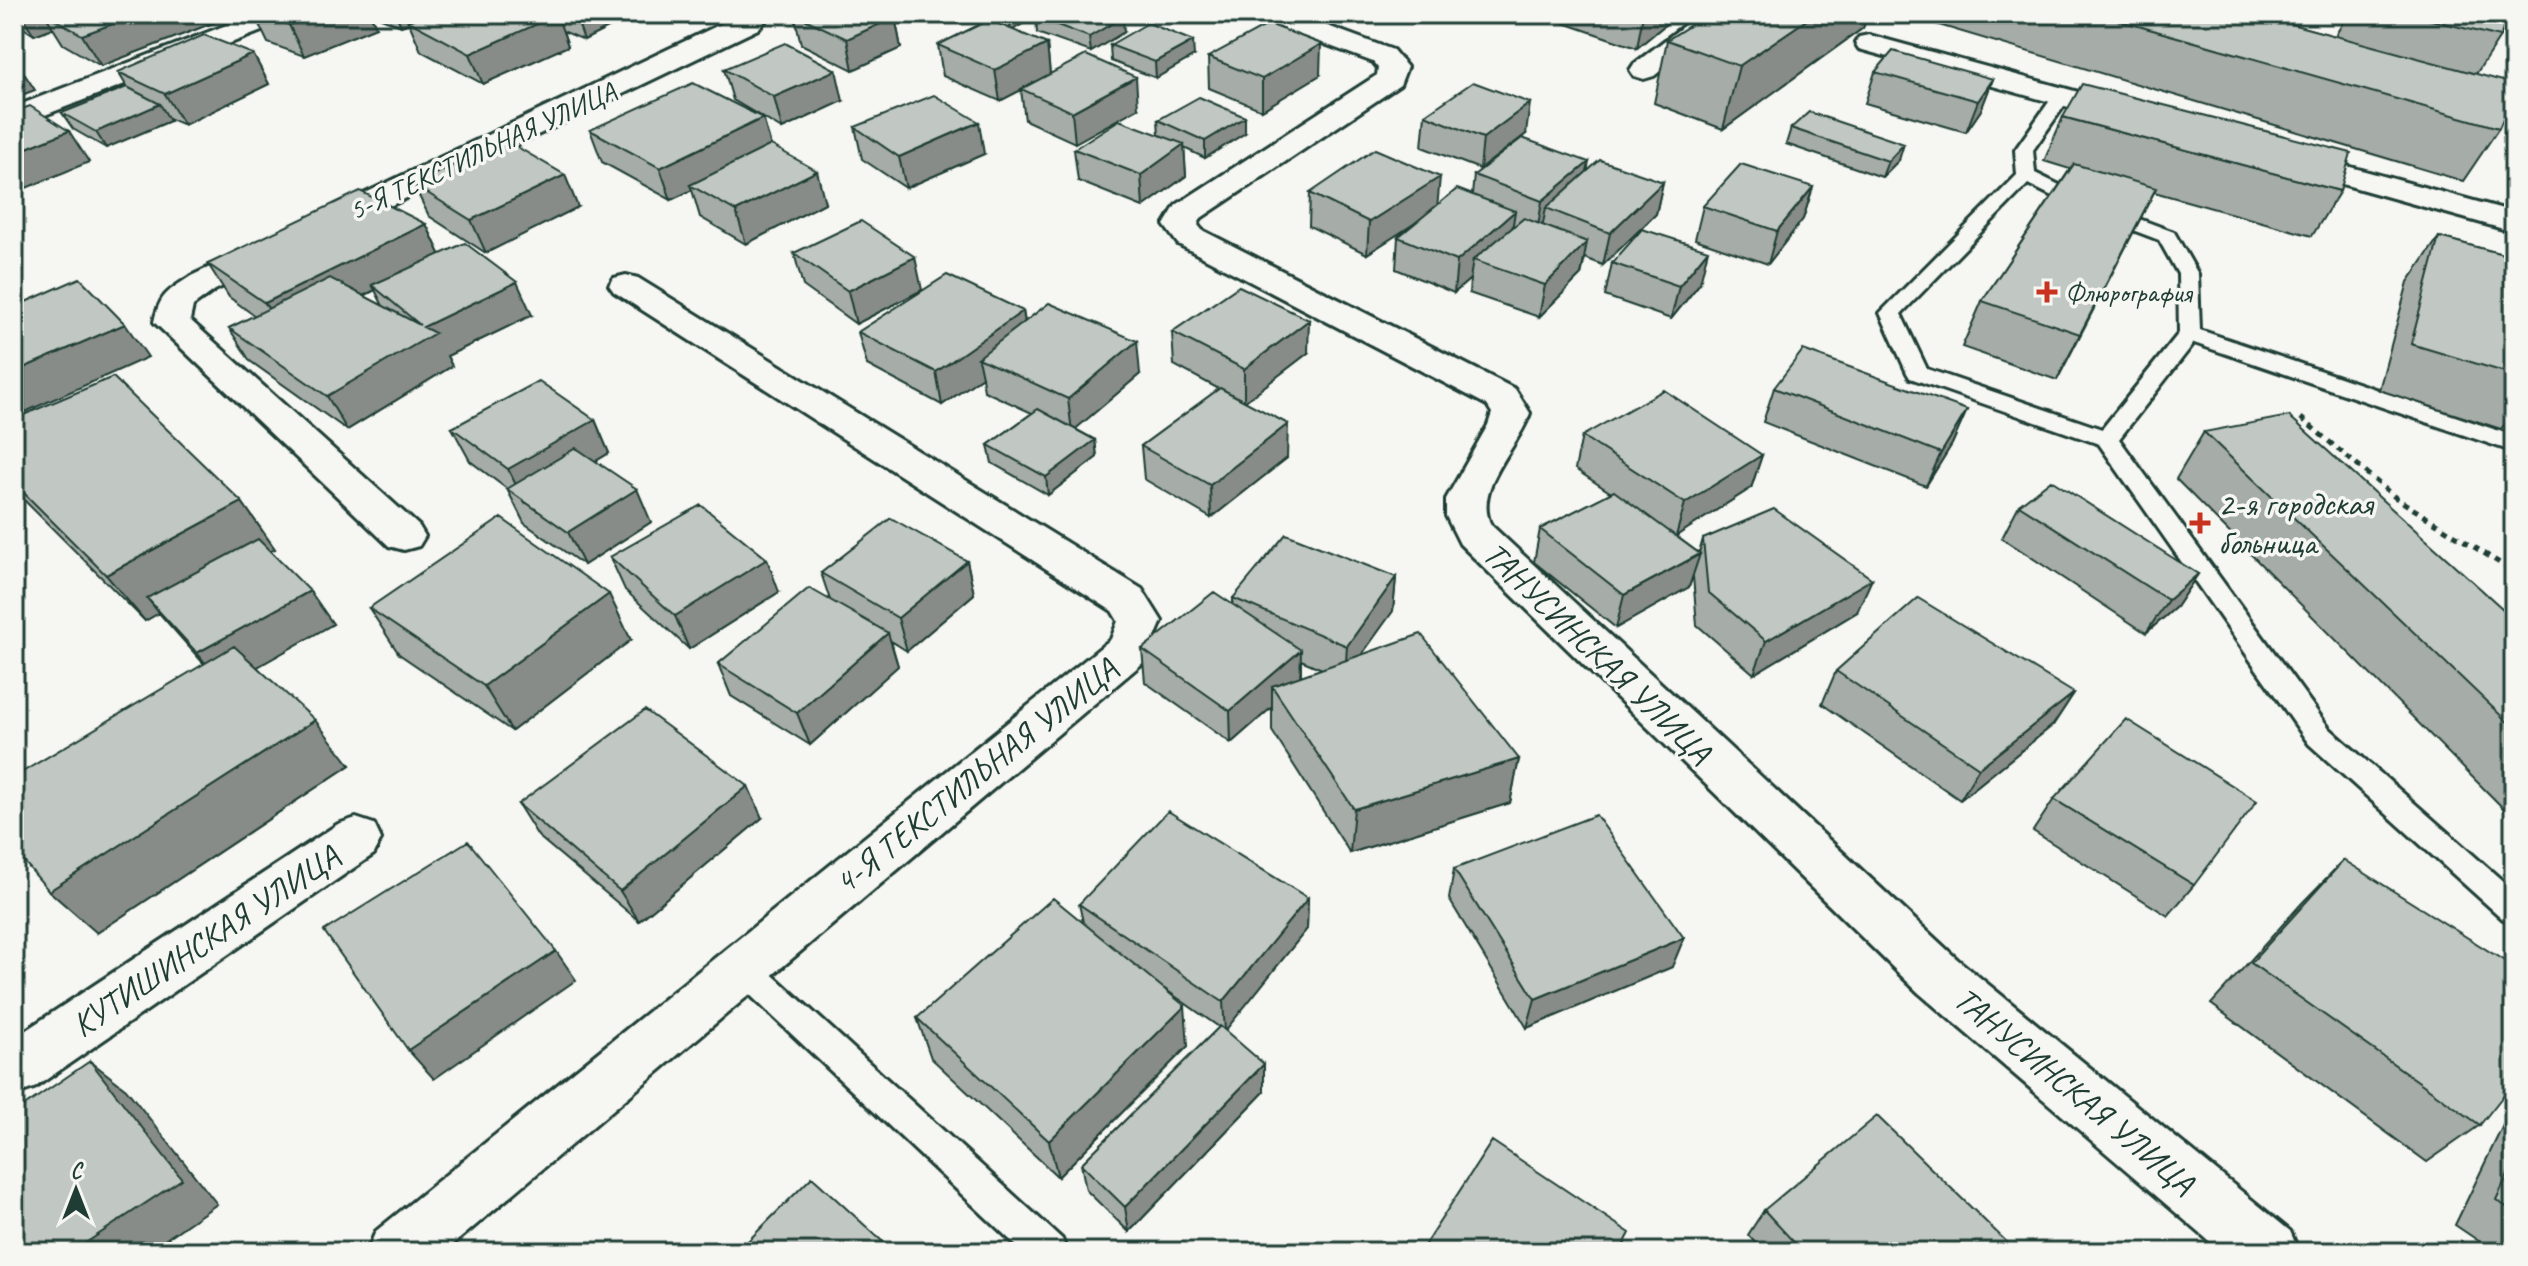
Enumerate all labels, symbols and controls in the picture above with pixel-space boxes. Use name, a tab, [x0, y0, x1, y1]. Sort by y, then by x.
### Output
street label: 5-Я ТЕКСТИЛЬНАЯ УЛИЦА	[343, 73, 622, 228]
place label: Флюрография	[2065, 275, 2194, 310]
marker: Флюрография	[2036, 281, 2058, 303]
place label: 2-я городская больница	[2218, 482, 2375, 564]
marker: 2-я городская больница	[2189, 512, 2211, 534]
street label: ТАНУСИНСКАЯ УЛИЦА	[1474, 532, 1722, 773]
street label: 4-Я ТЕКСТИЛЬНАЯ УЛИЦА	[825, 647, 1126, 903]
street label: КУТИШИНСКАЯ УЛИЦА	[63, 834, 348, 1046]
street label: ТАНУСИНСКАЯ УЛИЦА	[1945, 977, 2205, 1204]
north arrow	[36, 1150, 116, 1230]
text: С	[71, 1157, 85, 1185]

